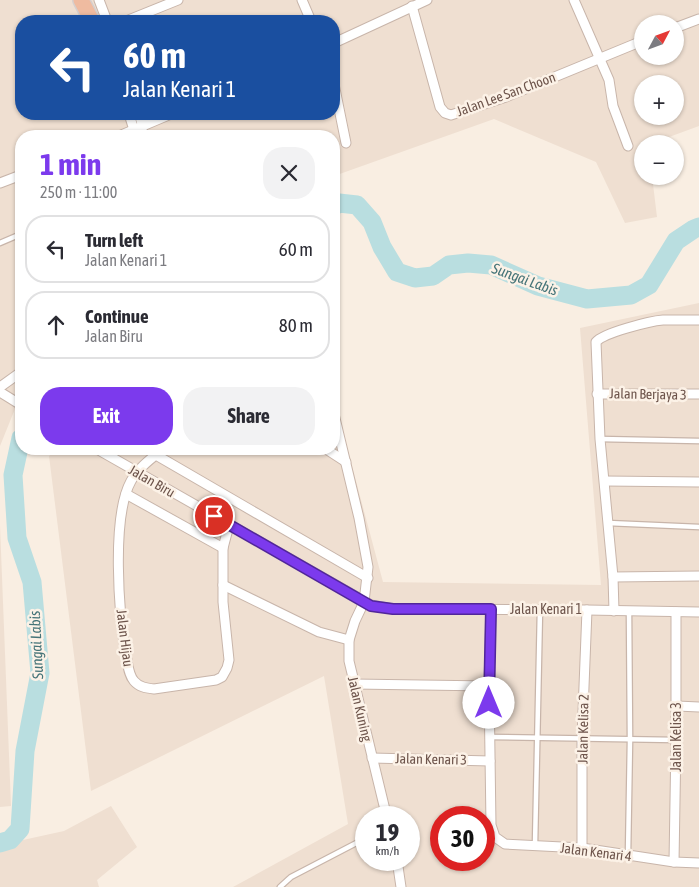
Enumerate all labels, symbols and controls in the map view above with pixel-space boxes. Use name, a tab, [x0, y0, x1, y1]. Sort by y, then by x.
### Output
north arrow	[634, 15, 684, 65]
map controls	[634, 15, 684, 185]
icon: left	[40, 35, 105, 100]
text: 60 m	[123, 35, 186, 75]
street label: Jalan Lee San Choon	[454, 69, 558, 119]
button: +	[634, 75, 684, 125]
text: Jalan Kenari 1	[123, 76, 236, 102]
button: −	[634, 135, 684, 185]
text: 1 min	[40, 147, 101, 181]
button: close	[263, 147, 315, 199]
text: 250 m · 11:00	[40, 183, 117, 201]
text: Turn left	[85, 229, 143, 251]
icon: left	[42, 235, 70, 263]
text: 60 m	[279, 238, 313, 260]
text: Jalan Kenari 1	[85, 251, 167, 269]
water label: Sungai Labis	[489, 259, 560, 299]
text: Continue	[85, 305, 149, 327]
icon: ahead	[42, 311, 70, 339]
text: 80 m	[279, 314, 313, 336]
text: Jalan Biru	[85, 327, 143, 345]
street label: Jalan Berjaya 3	[609, 385, 687, 403]
button: Exit	[40, 387, 173, 445]
button: Share	[183, 387, 315, 445]
street label: Jalan Biru	[126, 461, 178, 501]
pin	[193, 495, 235, 537]
icon: arrive	[200, 502, 228, 530]
street label: Jalan Kenari 1	[510, 601, 582, 617]
street label: Jalan Hijau	[114, 608, 136, 668]
water label: Sungai Labis	[26, 610, 46, 681]
street label: Jalan Kuning	[345, 675, 375, 743]
position arrow	[462, 676, 514, 728]
street label: Jalan Kelisa 2	[574, 694, 592, 764]
street label: Jalan Kelisa 3	[668, 702, 684, 772]
street label: Jalan Kenari 3	[395, 750, 467, 768]
speed limit sign: 30	[430, 806, 495, 871]
text: 19	[376, 818, 399, 846]
street label: Jalan Kenari 4	[559, 840, 633, 864]
text: km/h	[376, 844, 399, 858]

